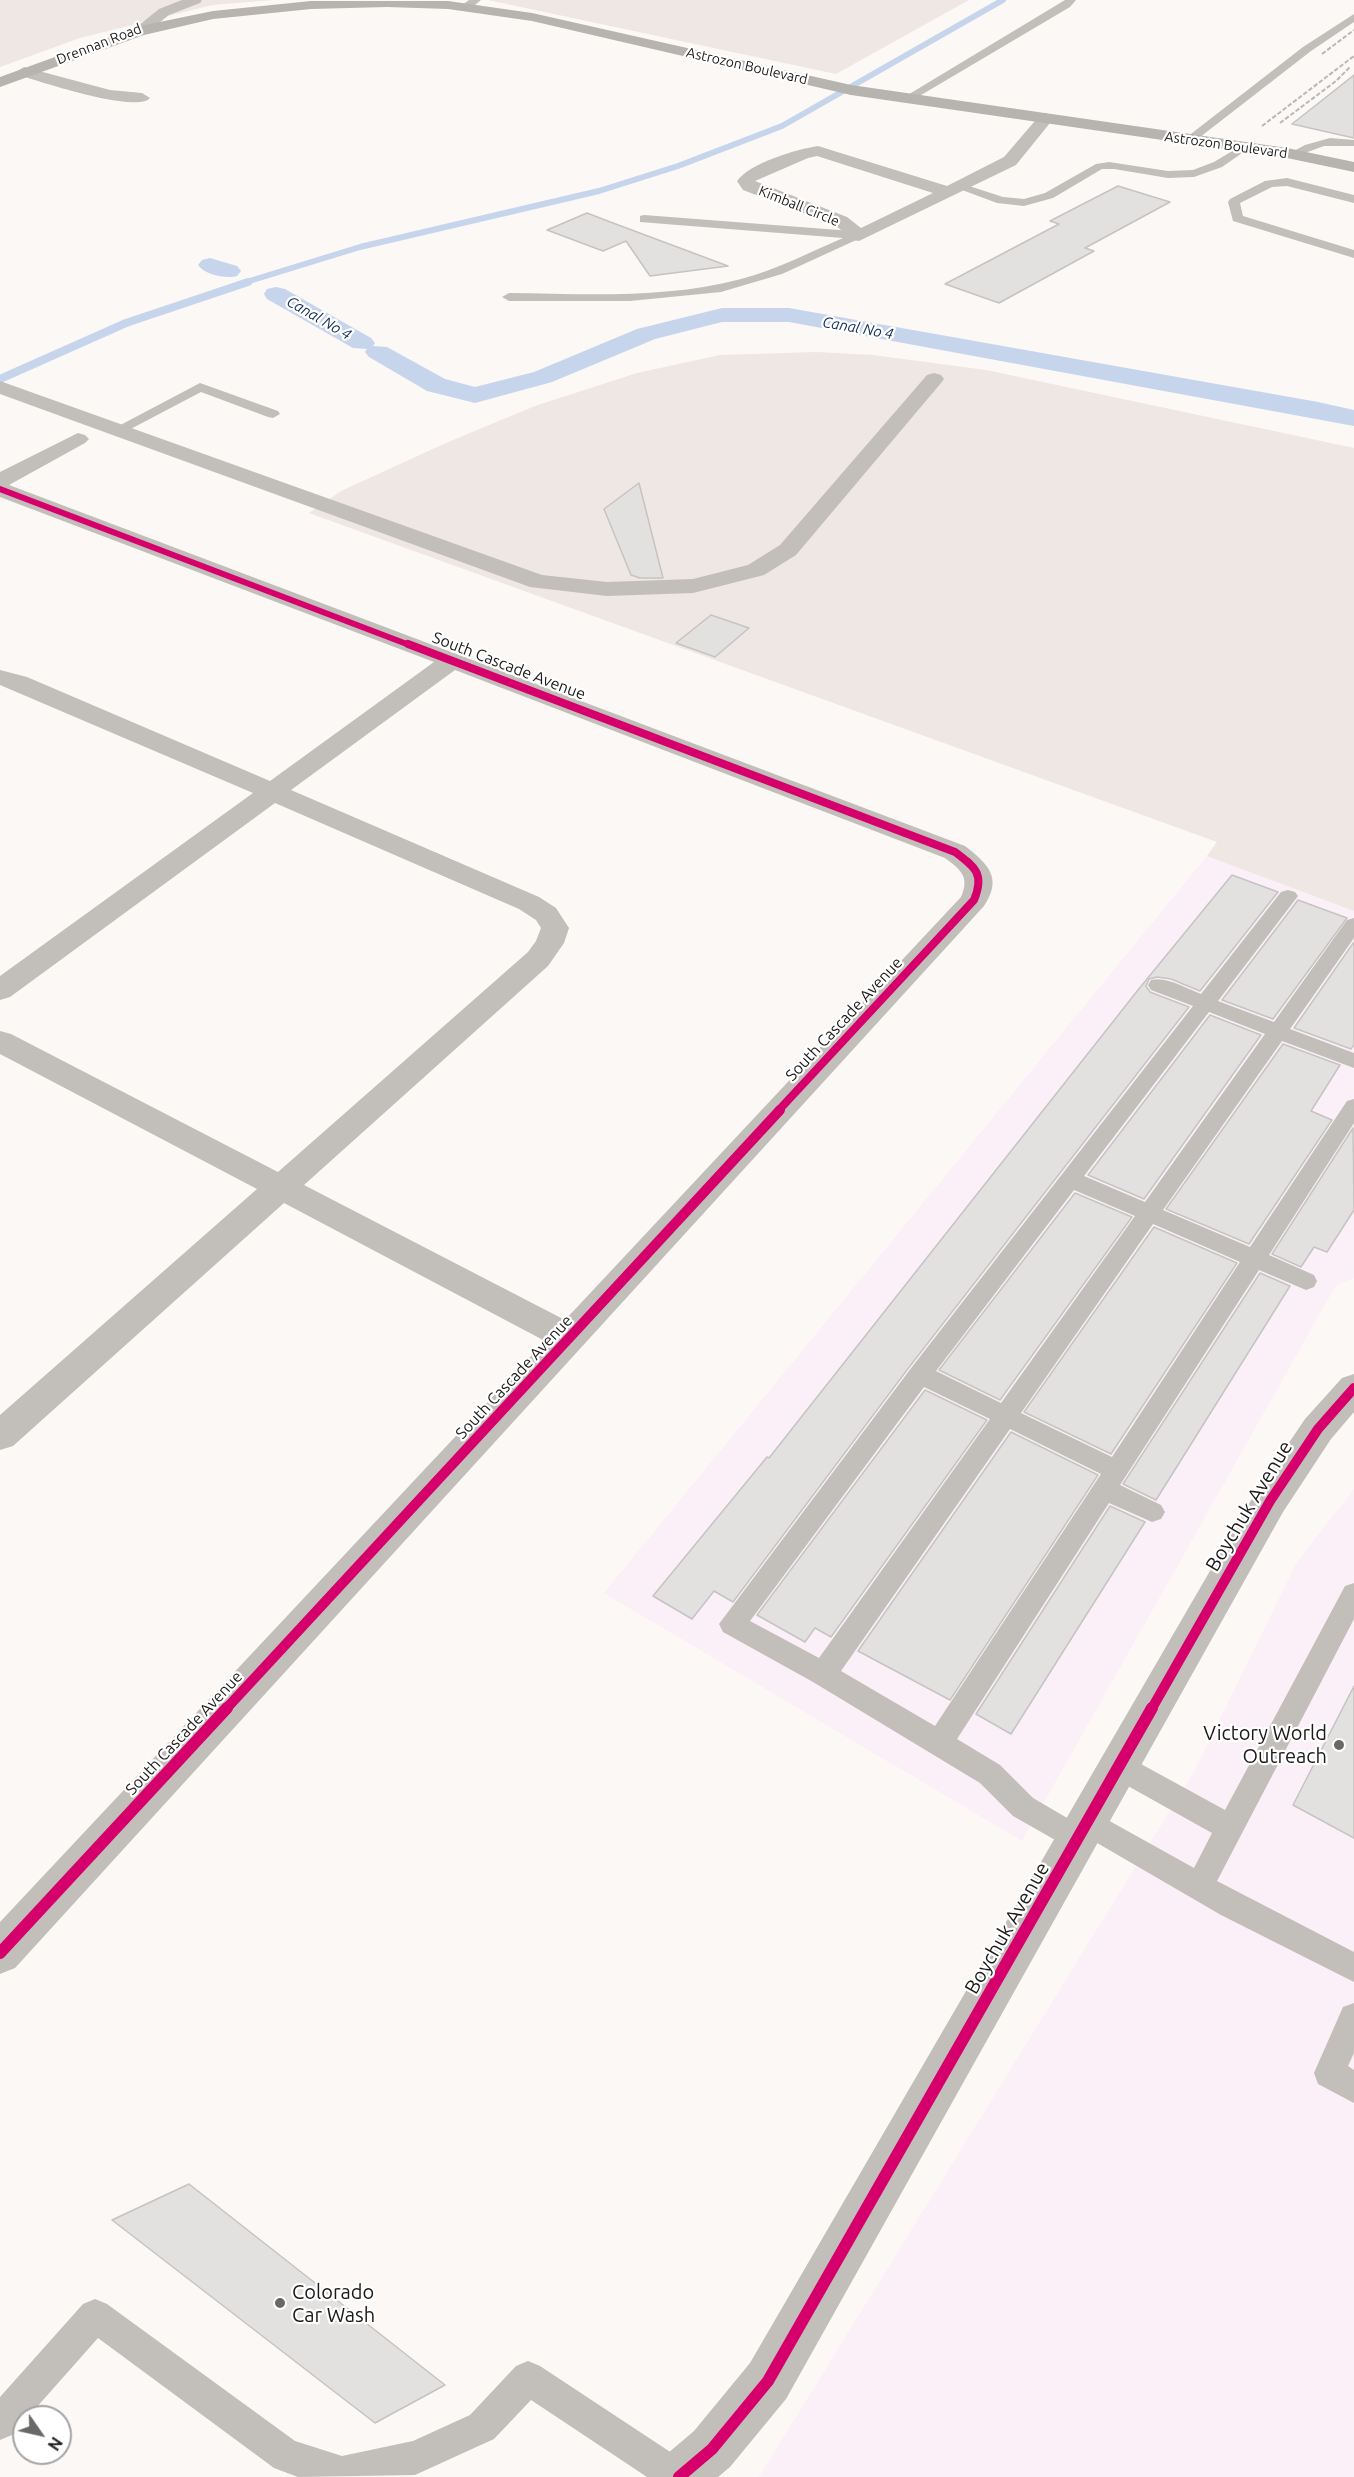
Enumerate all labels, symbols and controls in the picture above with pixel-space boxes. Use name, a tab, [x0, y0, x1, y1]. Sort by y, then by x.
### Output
street label: Drennan Road	[54, 20, 144, 68]
street label: Astrozon Boulevard	[685, 44, 809, 88]
street label: Astrozon Boulevard	[1163, 128, 1289, 162]
street label: Kimball Circle	[756, 182, 842, 230]
water label: Canal No 4	[283, 292, 355, 344]
water label: Canal No 4	[821, 313, 895, 343]
street label: South Cascade Avenue	[430, 628, 588, 704]
street label: South Cascade Avenue	[782, 953, 906, 1085]
street label: South Cascade Avenue	[452, 1311, 576, 1443]
street label: Boychuk Avenue	[1201, 1436, 1297, 1576]
street label: South Cascade Avenue	[122, 1667, 246, 1799]
place label: Victory World Outreach	[1203, 1721, 1327, 1768]
marker: Victory World Outreach	[1332, 1738, 1346, 1752]
street label: Boychuk Avenue	[960, 1858, 1054, 1998]
place label: Colorado Car Wash	[292, 2280, 375, 2327]
marker: Colorado Car Wash	[273, 2296, 287, 2310]
north arrow	[12, 2405, 72, 2465]
text: N	[44, 2434, 66, 2454]

